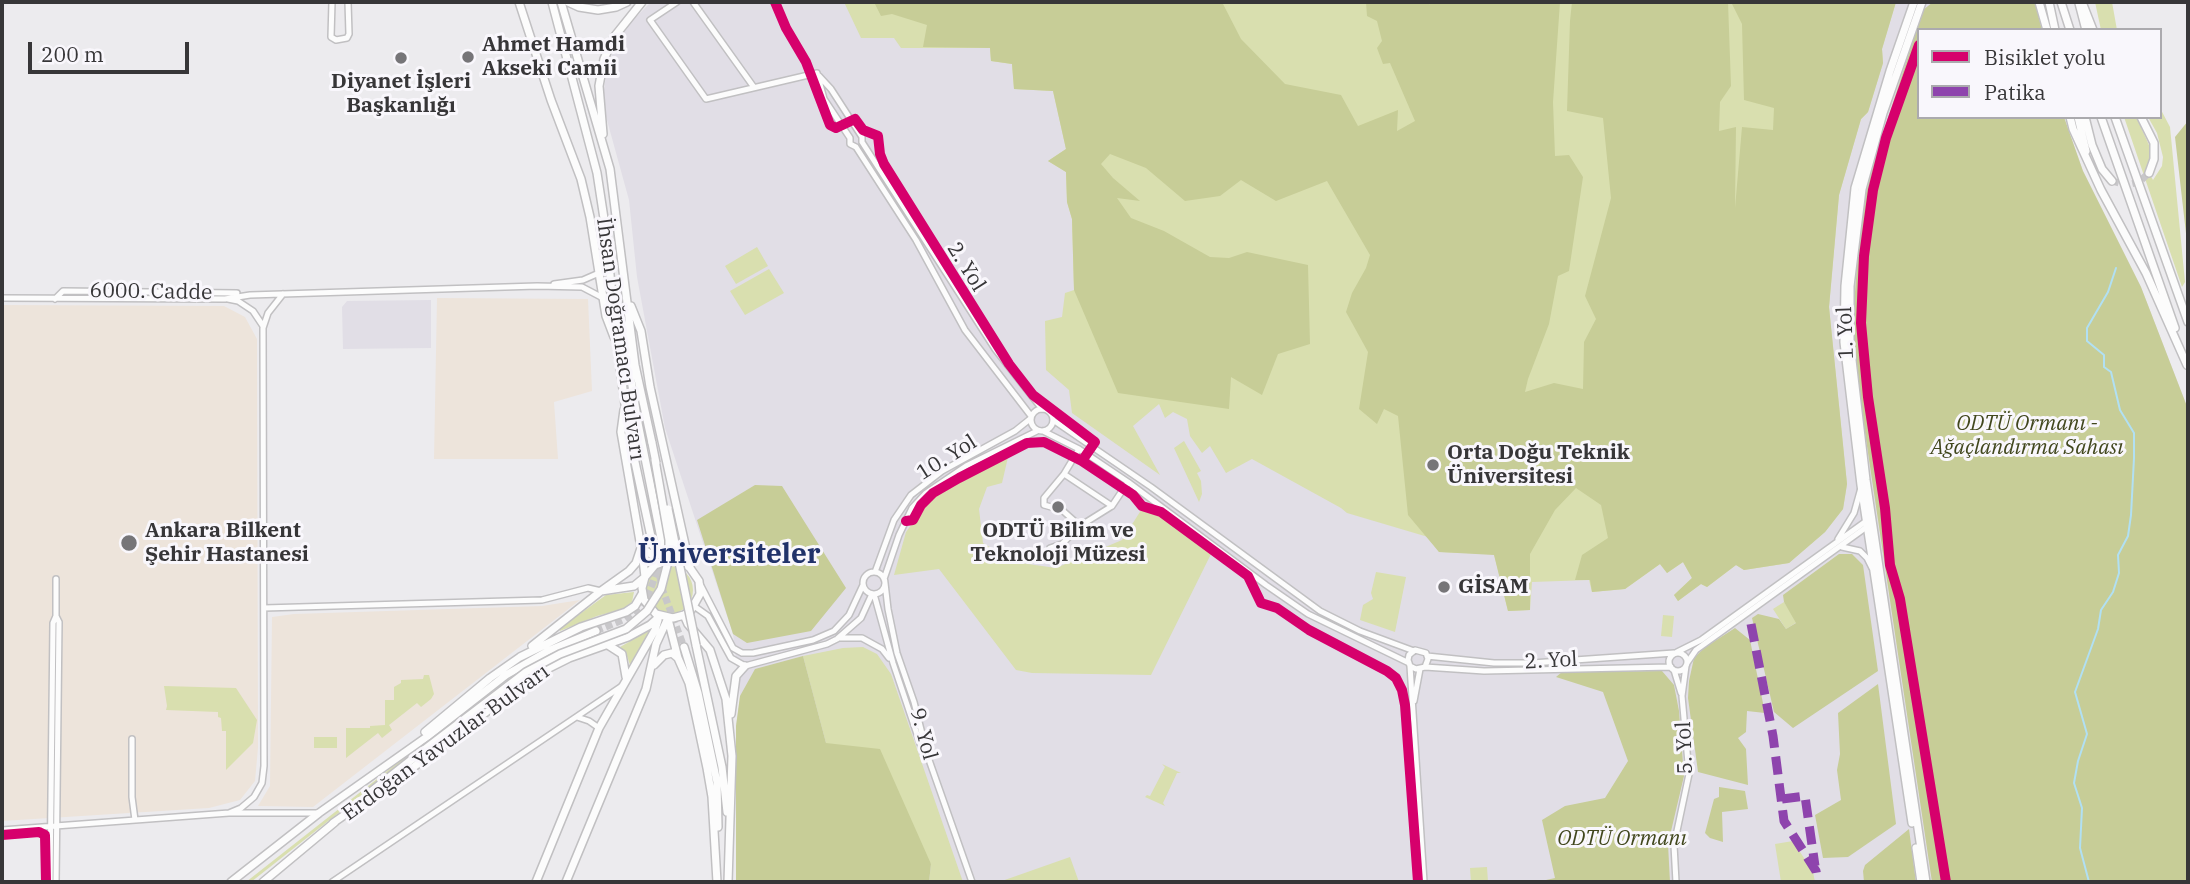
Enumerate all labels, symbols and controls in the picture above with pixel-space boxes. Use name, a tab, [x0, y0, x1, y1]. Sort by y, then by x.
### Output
scale bar	[32, 28, 192, 72]
legend	[1917, 28, 2162, 119]
place label: Ahmet Hamdi Akseki Camii	[482, 32, 625, 82]
text: 200 m	[41, 40, 104, 68]
text: Bisiklet yolu	[1984, 43, 2106, 71]
marker: Ahmet Hamdi Akseki Camii	[460, 49, 476, 65]
marker: Diyanet İşleri Başkanlığı	[393, 50, 409, 66]
place label: Diyanet İşleri Başkanlığı	[331, 69, 471, 119]
text: Patika	[1984, 78, 2046, 106]
street label: İhsan Doğramacı Bulvarı	[591, 216, 649, 462]
street label: 2. Yol	[941, 238, 991, 296]
street label: 6000. Cadde	[90, 278, 212, 306]
street label: 1. Yol	[1832, 306, 1860, 360]
park label: ODTÜ Ormanı - Ağaçlandırma Sahası	[1930, 411, 2124, 461]
street label: 10. Yol	[912, 430, 982, 486]
place label: Orta Doğu Teknik Üniversitesi	[1447, 440, 1630, 490]
marker: Orta Doğu Teknik Üniversitesi	[1425, 457, 1441, 473]
marker: ODTÜ Bilim ve Teknoloji Müzesi	[1050, 499, 1066, 515]
place label: Ankara Bilkent Şehir Hastanesi	[145, 518, 309, 568]
place label: ODTÜ Bilim ve Teknoloji Müzesi	[970, 518, 1146, 568]
marker: Ankara Bilkent Şehir Hastanesi	[119, 533, 139, 553]
district label: Üniversiteler	[637, 538, 821, 572]
place label: GİSAM	[1458, 574, 1529, 600]
marker: GİSAM	[1436, 579, 1452, 595]
street label: 2. Yol	[1524, 647, 1578, 675]
street label: Erdoğan Yavuzlar Bulvarı	[338, 659, 554, 827]
street label: 9. Yol	[904, 705, 942, 763]
street label: 5. Yol	[1671, 721, 1699, 775]
park label: ODTÜ Ormanı	[1557, 826, 1687, 852]

